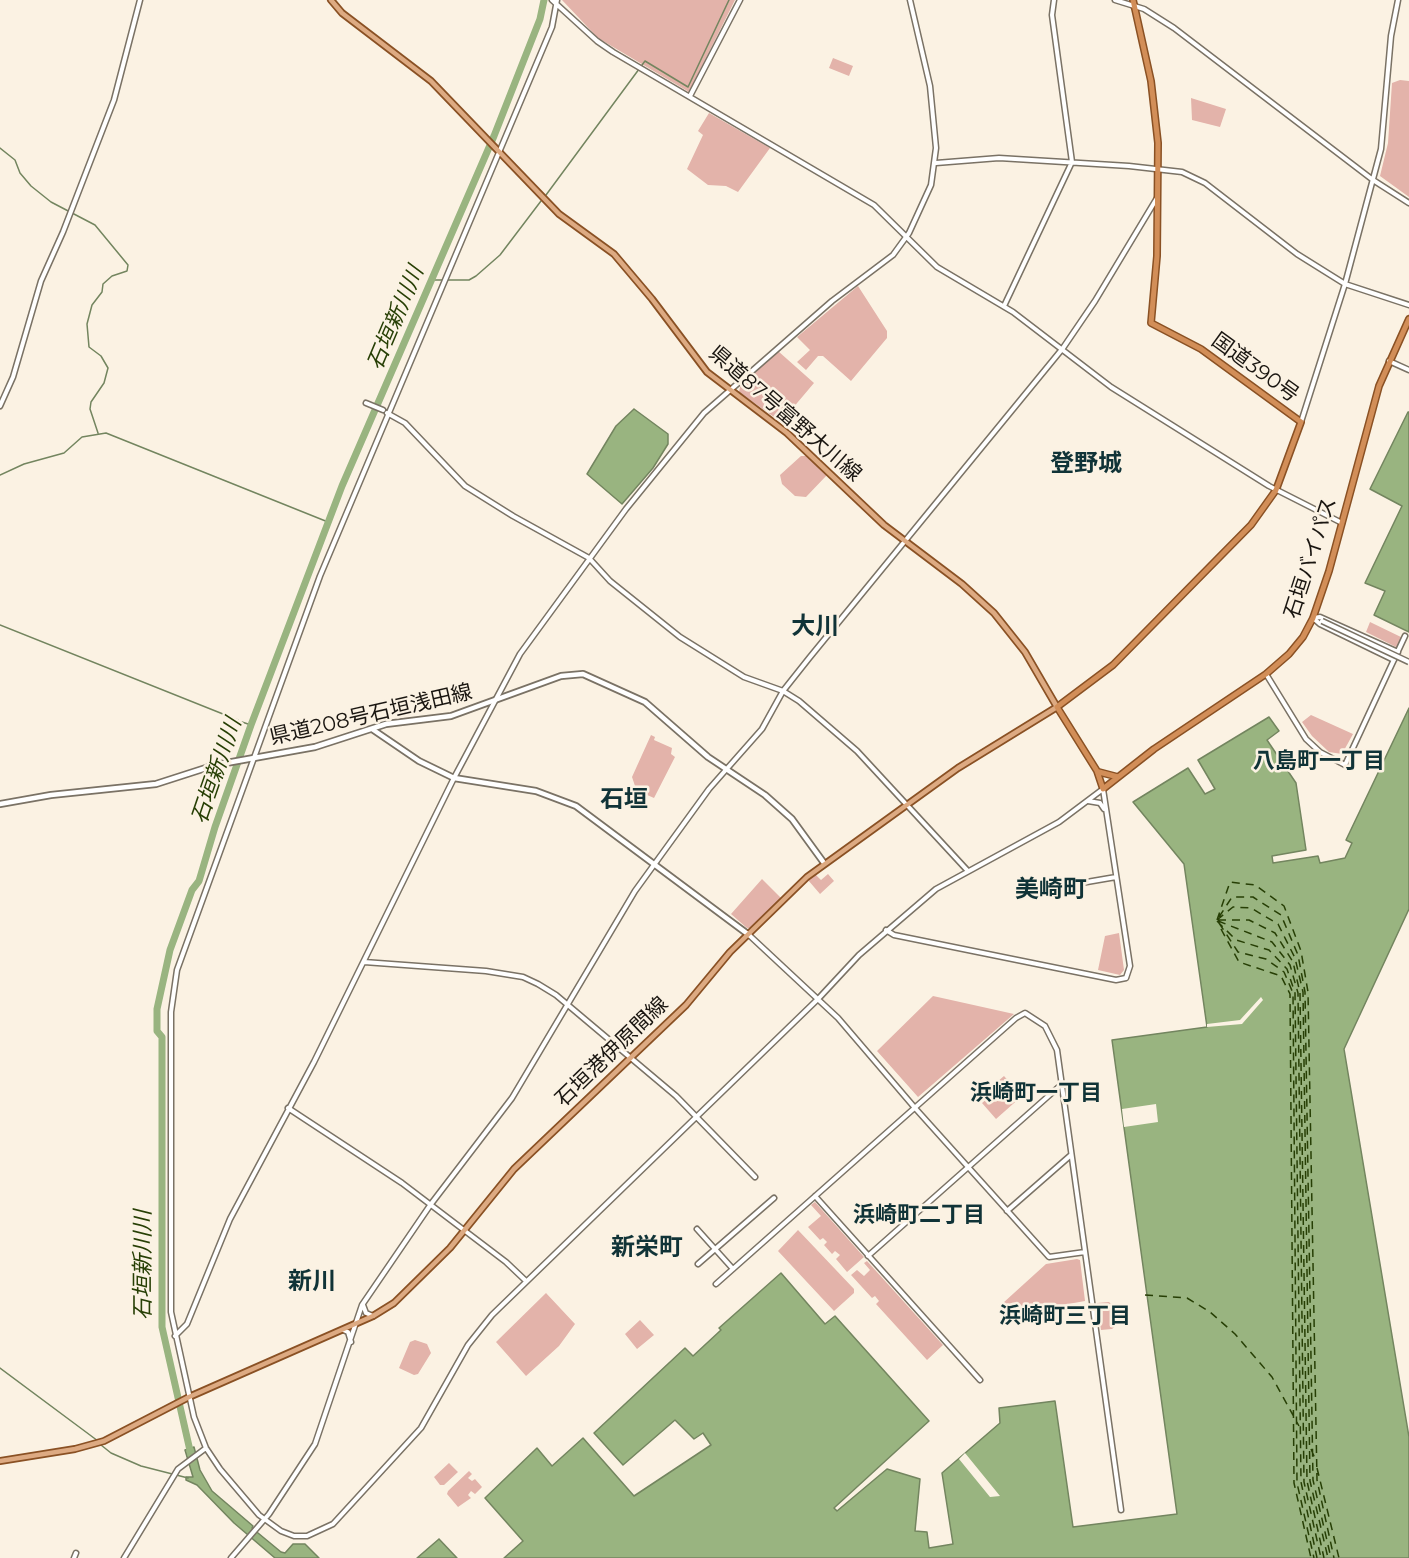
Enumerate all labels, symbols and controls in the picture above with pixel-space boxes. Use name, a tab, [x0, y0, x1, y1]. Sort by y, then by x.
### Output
water label: 石垣新川川	[362, 262, 430, 374]
street label: 国道390号	[1207, 328, 1303, 408]
street label: 県道87号富野大川線	[704, 341, 866, 487]
district label: 登野城	[1050, 450, 1122, 478]
street label: 石垣バイパス	[1280, 494, 1342, 622]
district label: 大川	[791, 613, 839, 641]
street label: 県道208号石垣浅田線	[267, 679, 475, 751]
water label: 石垣新川川	[187, 715, 247, 827]
district label: 八島町一丁目	[1253, 749, 1385, 775]
district label: 石垣	[600, 786, 648, 814]
district label: 美崎町	[1015, 876, 1087, 904]
street label: 石垣港伊原間線	[550, 992, 674, 1112]
district label: 浜崎町一丁目	[970, 1081, 1102, 1107]
district label: 浜崎町二丁目	[853, 1203, 985, 1229]
water label: 石垣新川川	[131, 1210, 157, 1320]
district label: 新栄町	[611, 1234, 683, 1262]
district label: 新川	[288, 1268, 336, 1296]
district label: 浜崎町三丁目	[999, 1304, 1131, 1330]

